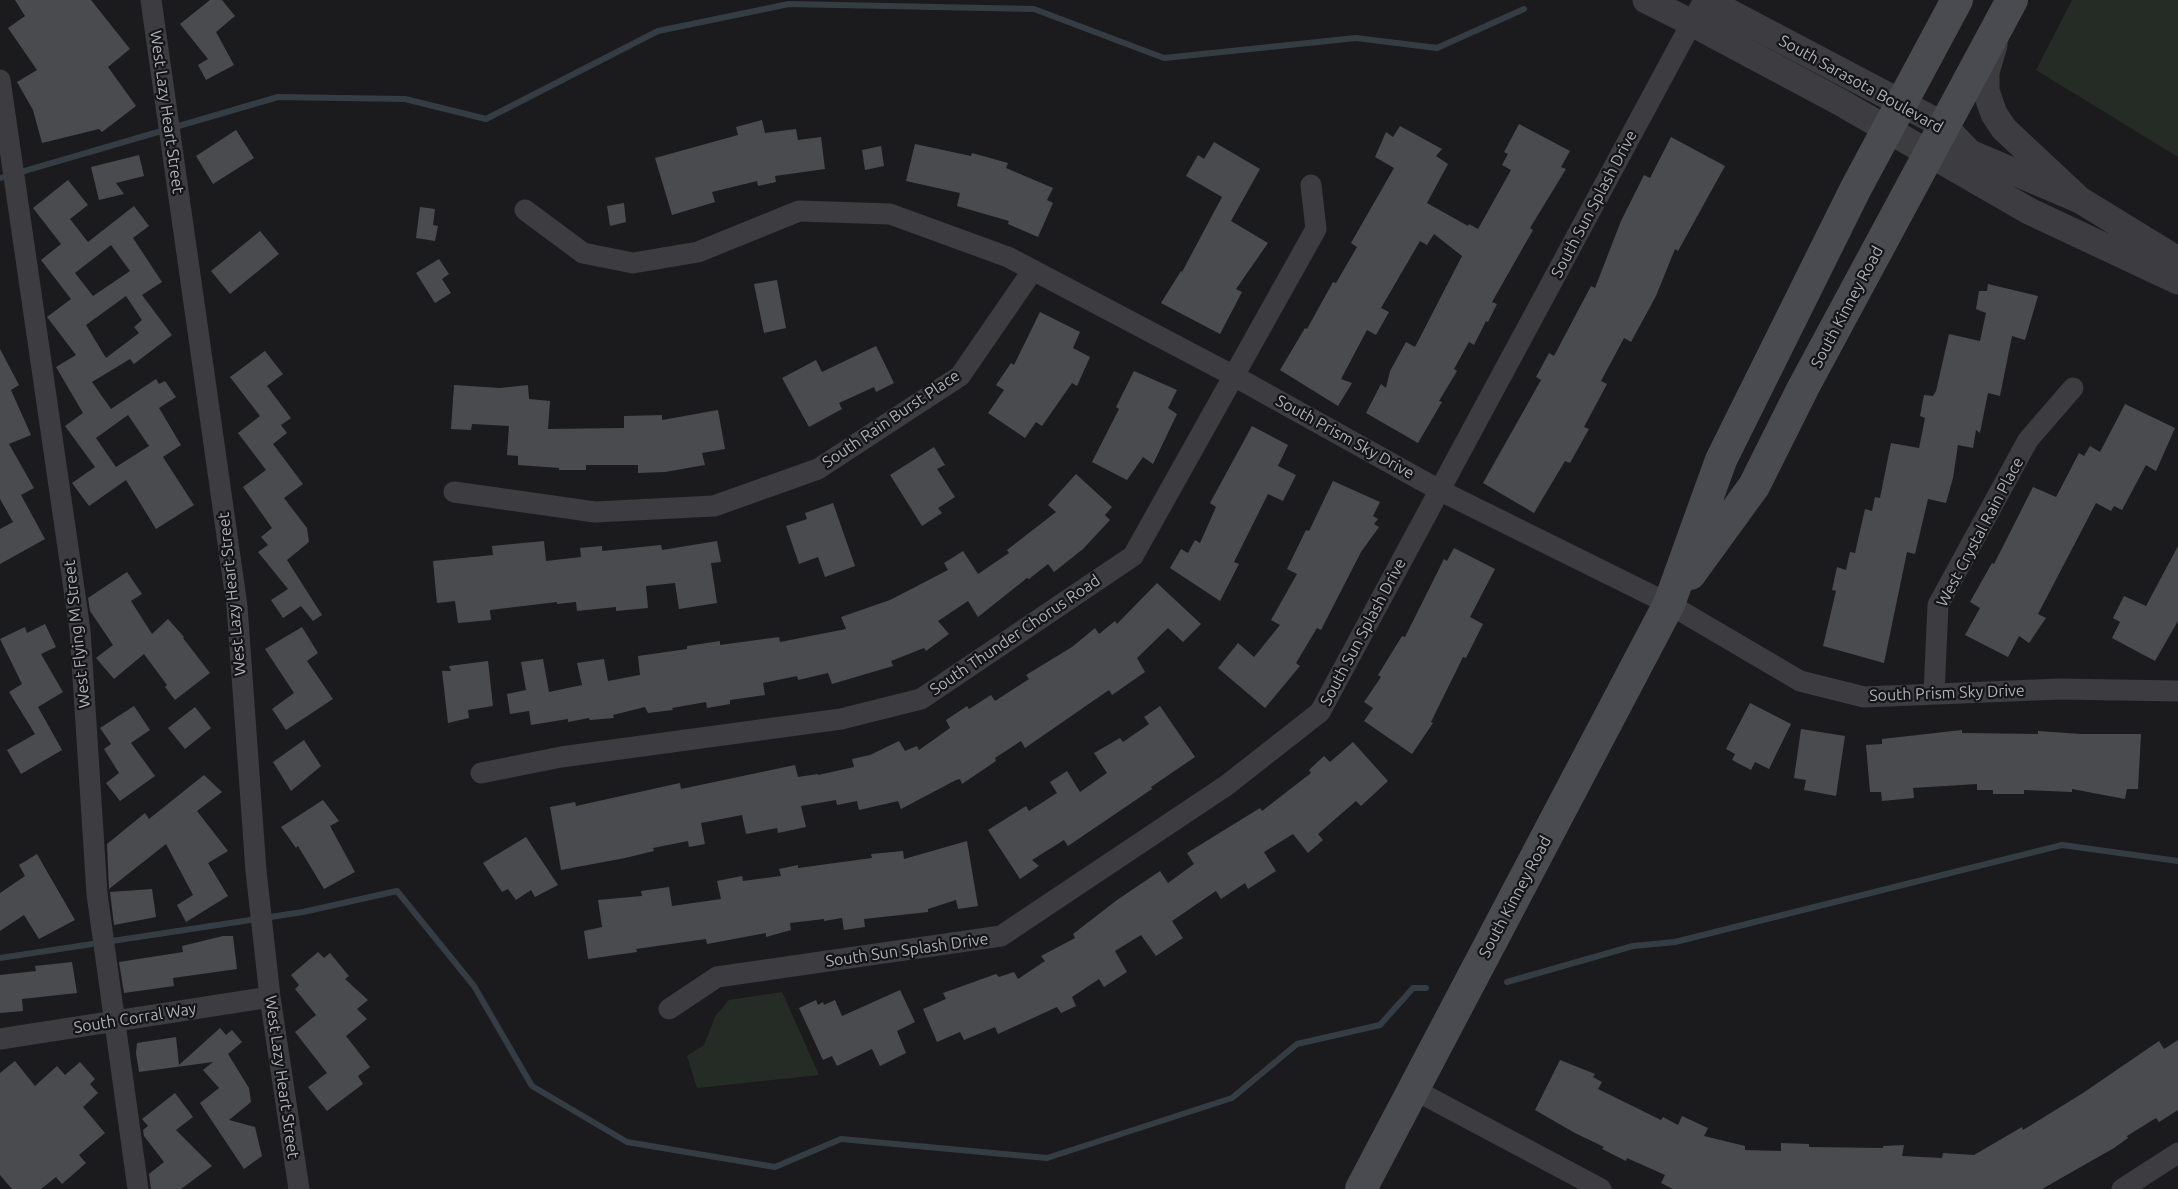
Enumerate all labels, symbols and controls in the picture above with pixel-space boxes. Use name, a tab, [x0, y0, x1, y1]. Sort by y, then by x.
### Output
street label: West Lazy Heart Street	[146, 29, 188, 195]
street label: South Sarasota Boulevard	[1776, 31, 1946, 137]
street label: South Sun Splash Drive	[1547, 127, 1641, 281]
street label: South Kinney Road	[1807, 243, 1887, 371]
street label: South Rain Burst Place	[819, 366, 963, 472]
street label: South Prism Sky Drive	[1272, 391, 1418, 483]
street label: West Crystal Rain Place	[1932, 454, 2028, 610]
street label: West Lazy Heart Street	[214, 511, 250, 677]
street label: South Sun Splash Drive	[1316, 555, 1410, 709]
street label: West Flying M Street	[60, 559, 94, 709]
street label: South Thunder Chorus Road	[926, 571, 1104, 699]
street label: South Prism Sky Drive	[1869, 681, 2025, 705]
street label: South Kinney Road	[1475, 833, 1555, 961]
street label: South Sun Splash Drive	[824, 929, 990, 971]
street label: West Lazy Heart Street	[261, 994, 303, 1160]
street label: South Corral Way	[72, 999, 198, 1037]

